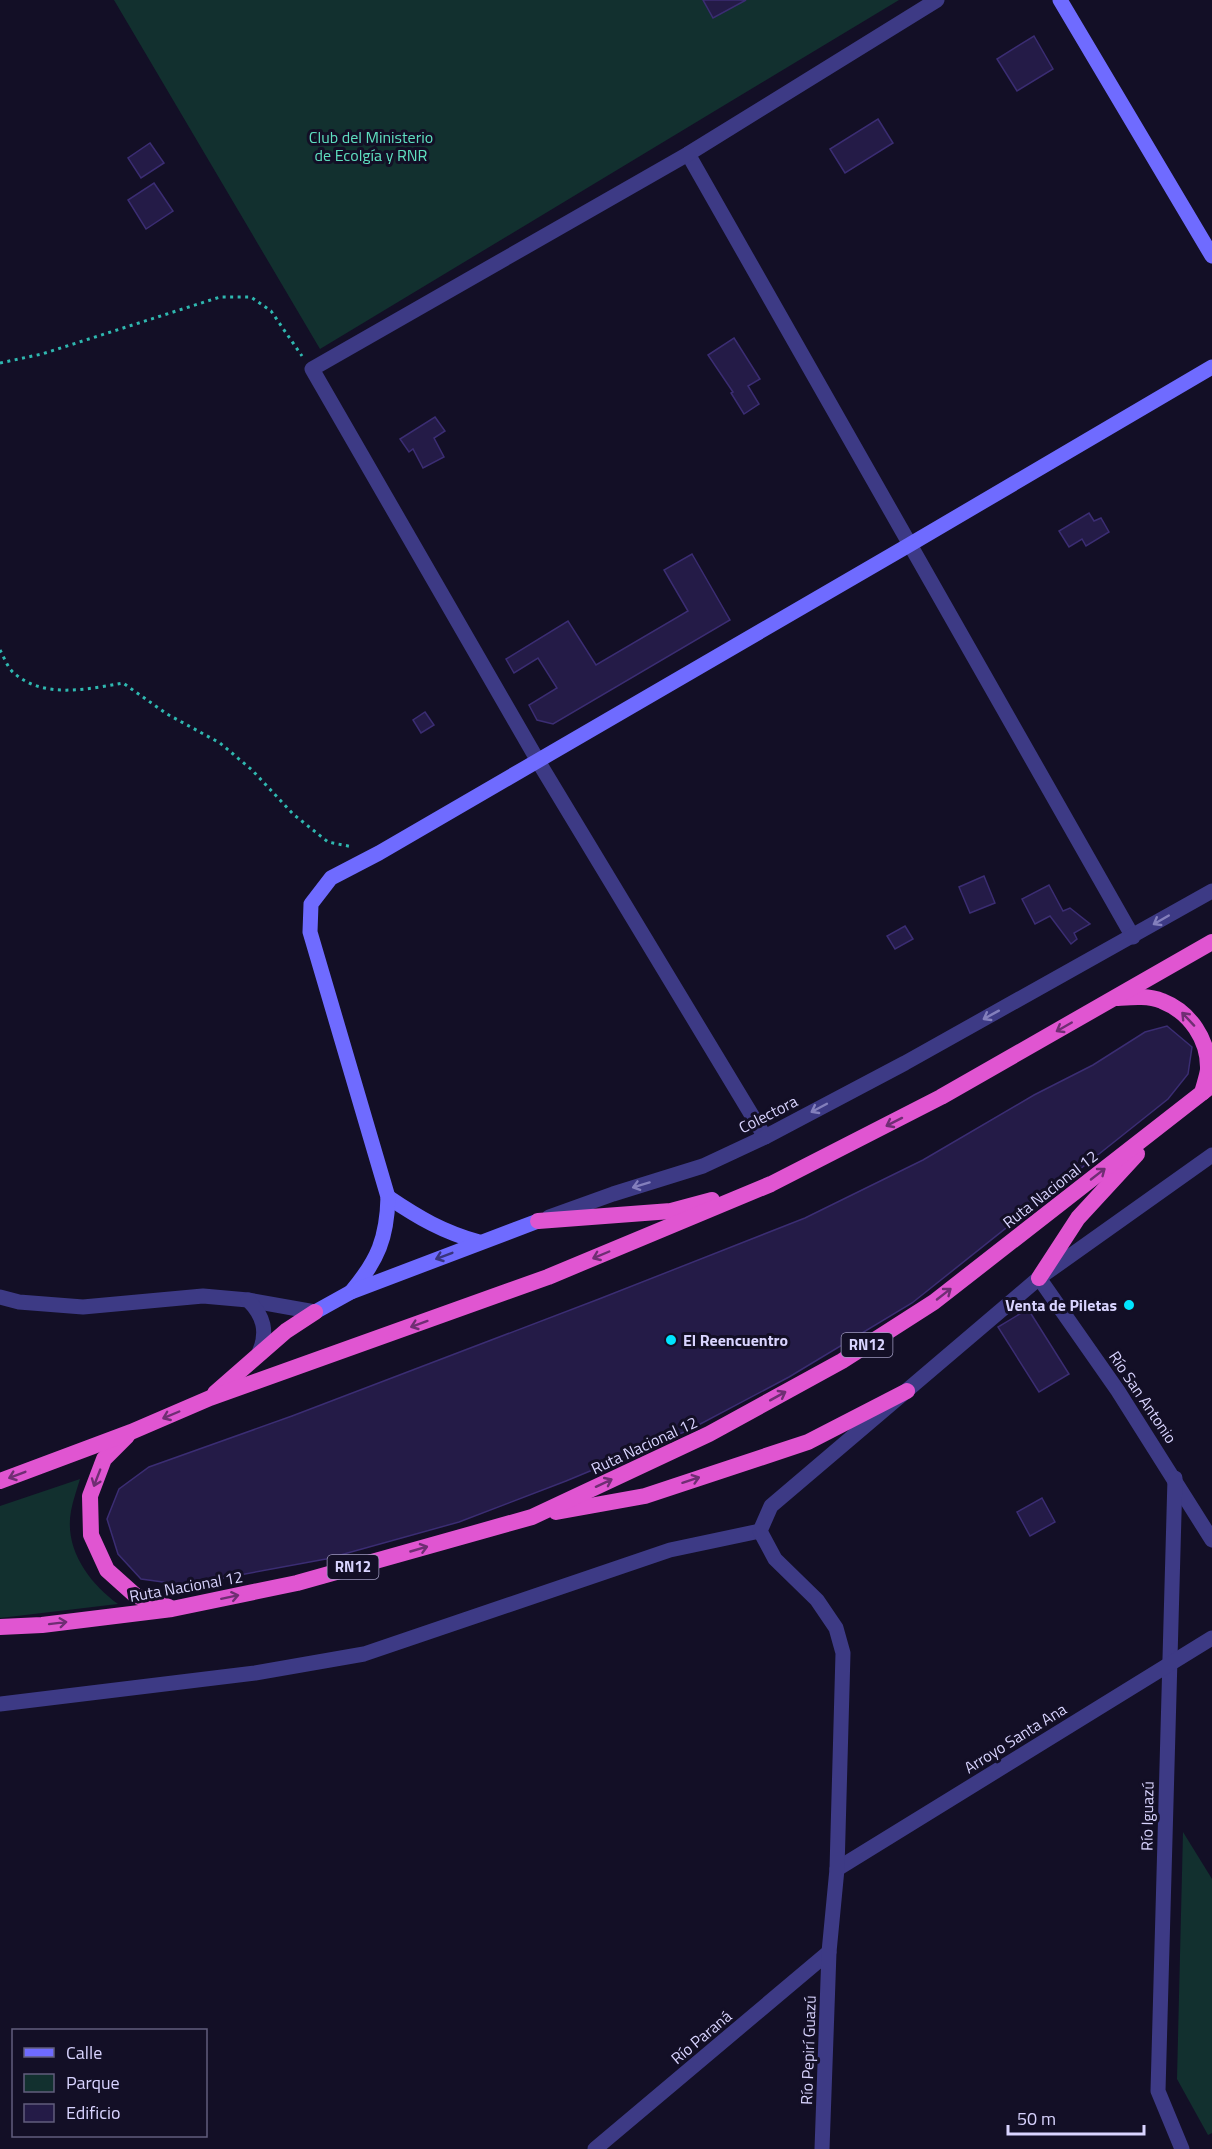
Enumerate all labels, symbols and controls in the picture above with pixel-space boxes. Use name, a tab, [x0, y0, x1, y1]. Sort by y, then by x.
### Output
park label: Club del Ministerio de Ecolgía y RNR	[309, 125, 433, 167]
one-way arrow	[1153, 915, 1170, 927]
one-way arrow	[983, 1009, 1000, 1021]
one-way arrow	[1181, 1011, 1196, 1026]
one-way arrow	[1056, 1021, 1073, 1033]
street label: Colectora	[734, 1089, 802, 1139]
one-way arrow	[811, 1103, 829, 1114]
one-way arrow	[885, 1116, 903, 1128]
street label: Ruta Nacional 12	[997, 1144, 1103, 1234]
one-way arrow	[1090, 1168, 1106, 1181]
one-way arrow	[632, 1180, 651, 1191]
one-way arrow	[592, 1250, 611, 1261]
one-way arrow	[435, 1251, 454, 1262]
one-way arrow	[936, 1288, 952, 1300]
place label: Venta de Piletas	[1005, 1293, 1117, 1317]
marker: Venta de Piletas	[1122, 1298, 1136, 1312]
one-way arrow	[410, 1319, 428, 1330]
place label: El Reencuentro	[683, 1328, 788, 1352]
marker: El Reencuentro	[664, 1333, 678, 1347]
road number: RN12	[842, 1333, 892, 1357]
street label: Río San Antonio	[1103, 1346, 1183, 1448]
one-way arrow	[769, 1390, 787, 1401]
one-way arrow	[162, 1410, 180, 1421]
street label: Ruta Nacional 12	[587, 1410, 701, 1480]
one-way arrow	[90, 1468, 101, 1487]
one-way arrow	[8, 1470, 27, 1481]
one-way arrow	[681, 1474, 700, 1485]
one-way arrow	[595, 1477, 613, 1489]
one-way arrow	[409, 1543, 428, 1554]
road number: RN12	[328, 1555, 378, 1579]
street label: Ruta Nacional 12	[127, 1564, 245, 1608]
one-way arrow	[219, 1591, 239, 1602]
one-way arrow	[48, 1617, 68, 1628]
street label: Arroyo Santa Ana	[959, 1697, 1071, 1779]
street label: Río Iguazú	[1134, 1781, 1160, 1851]
street label: Río Pepirí Guazú	[794, 1995, 822, 2105]
street label: Río Paraná	[665, 2004, 737, 2070]
legend	[12, 2029, 207, 2137]
text: Calle	[66, 2039, 102, 2066]
text: Parque	[66, 2069, 120, 2096]
scale bar	[1008, 2098, 1144, 2136]
text: Edificio	[66, 2099, 120, 2126]
text: 50 m	[1017, 2105, 1056, 2132]

